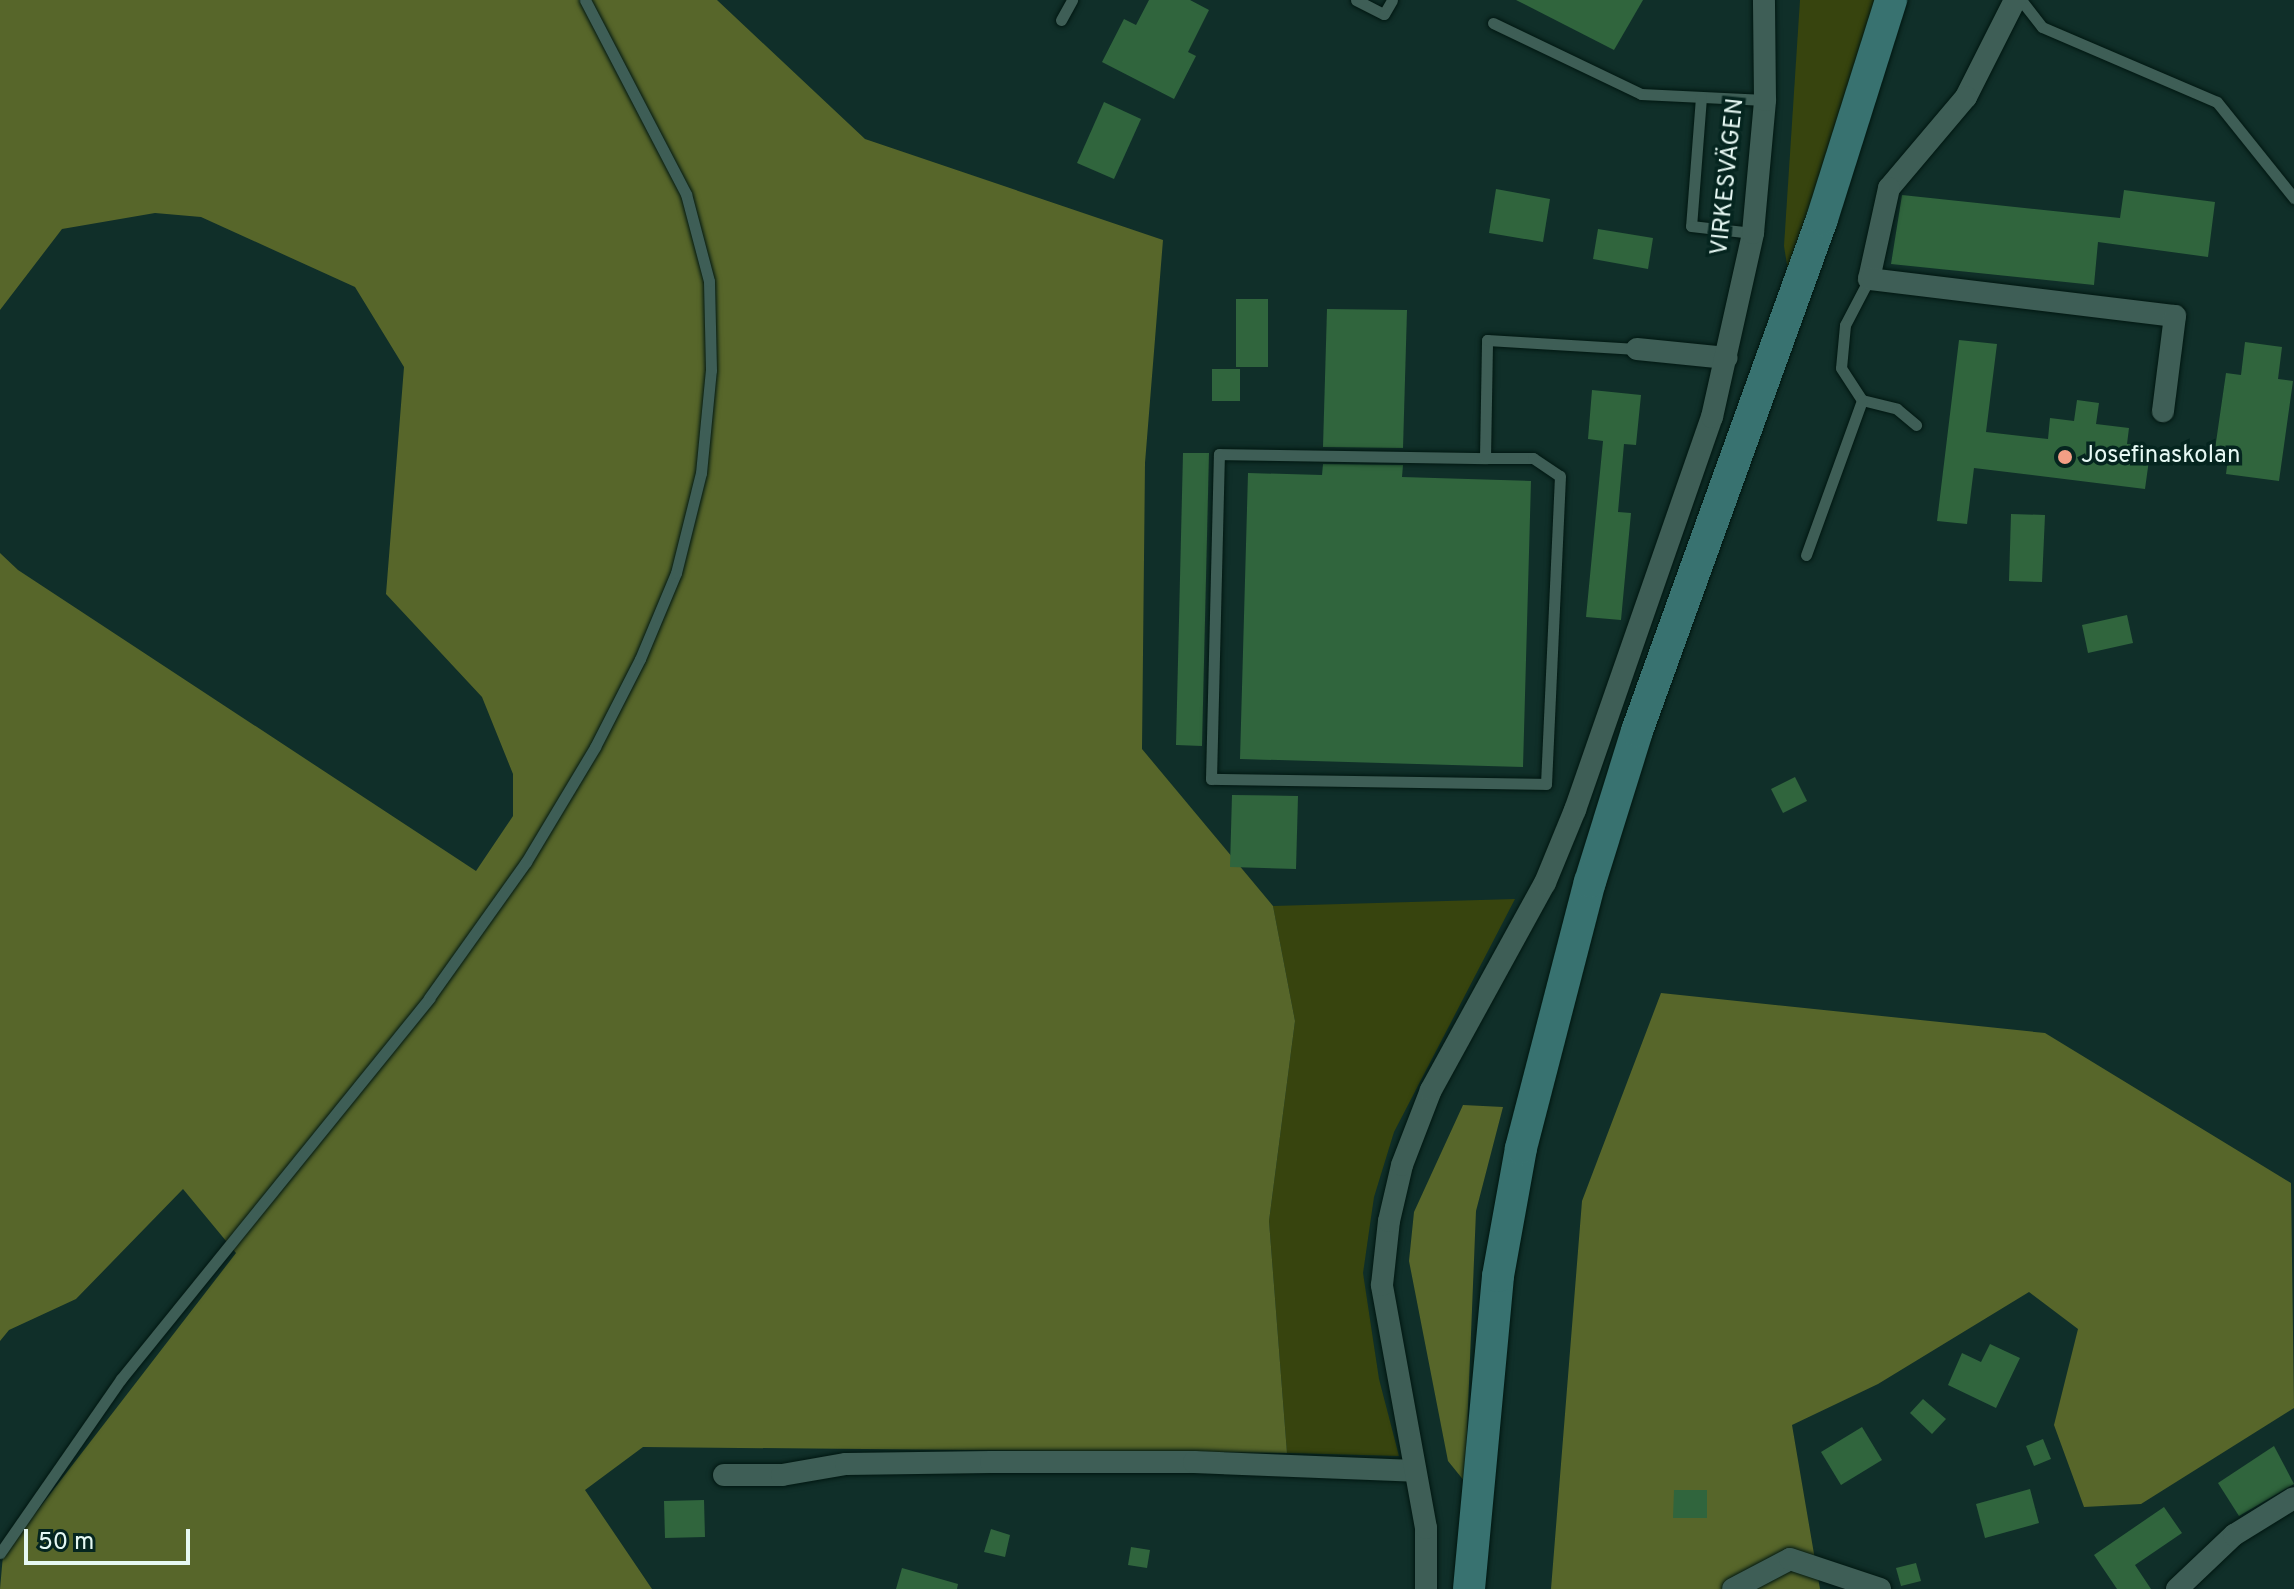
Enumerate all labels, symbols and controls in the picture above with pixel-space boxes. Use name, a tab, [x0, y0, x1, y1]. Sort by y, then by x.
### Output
street label: VIRKESVÄGEN	[1706, 97, 1752, 257]
place label: Josefinaskolan	[2081, 443, 2240, 471]
marker: Josefinaskolan	[2056, 448, 2074, 466]
scale bar	[28, 1513, 194, 1563]
text: 50 m	[38, 1528, 94, 1558]

